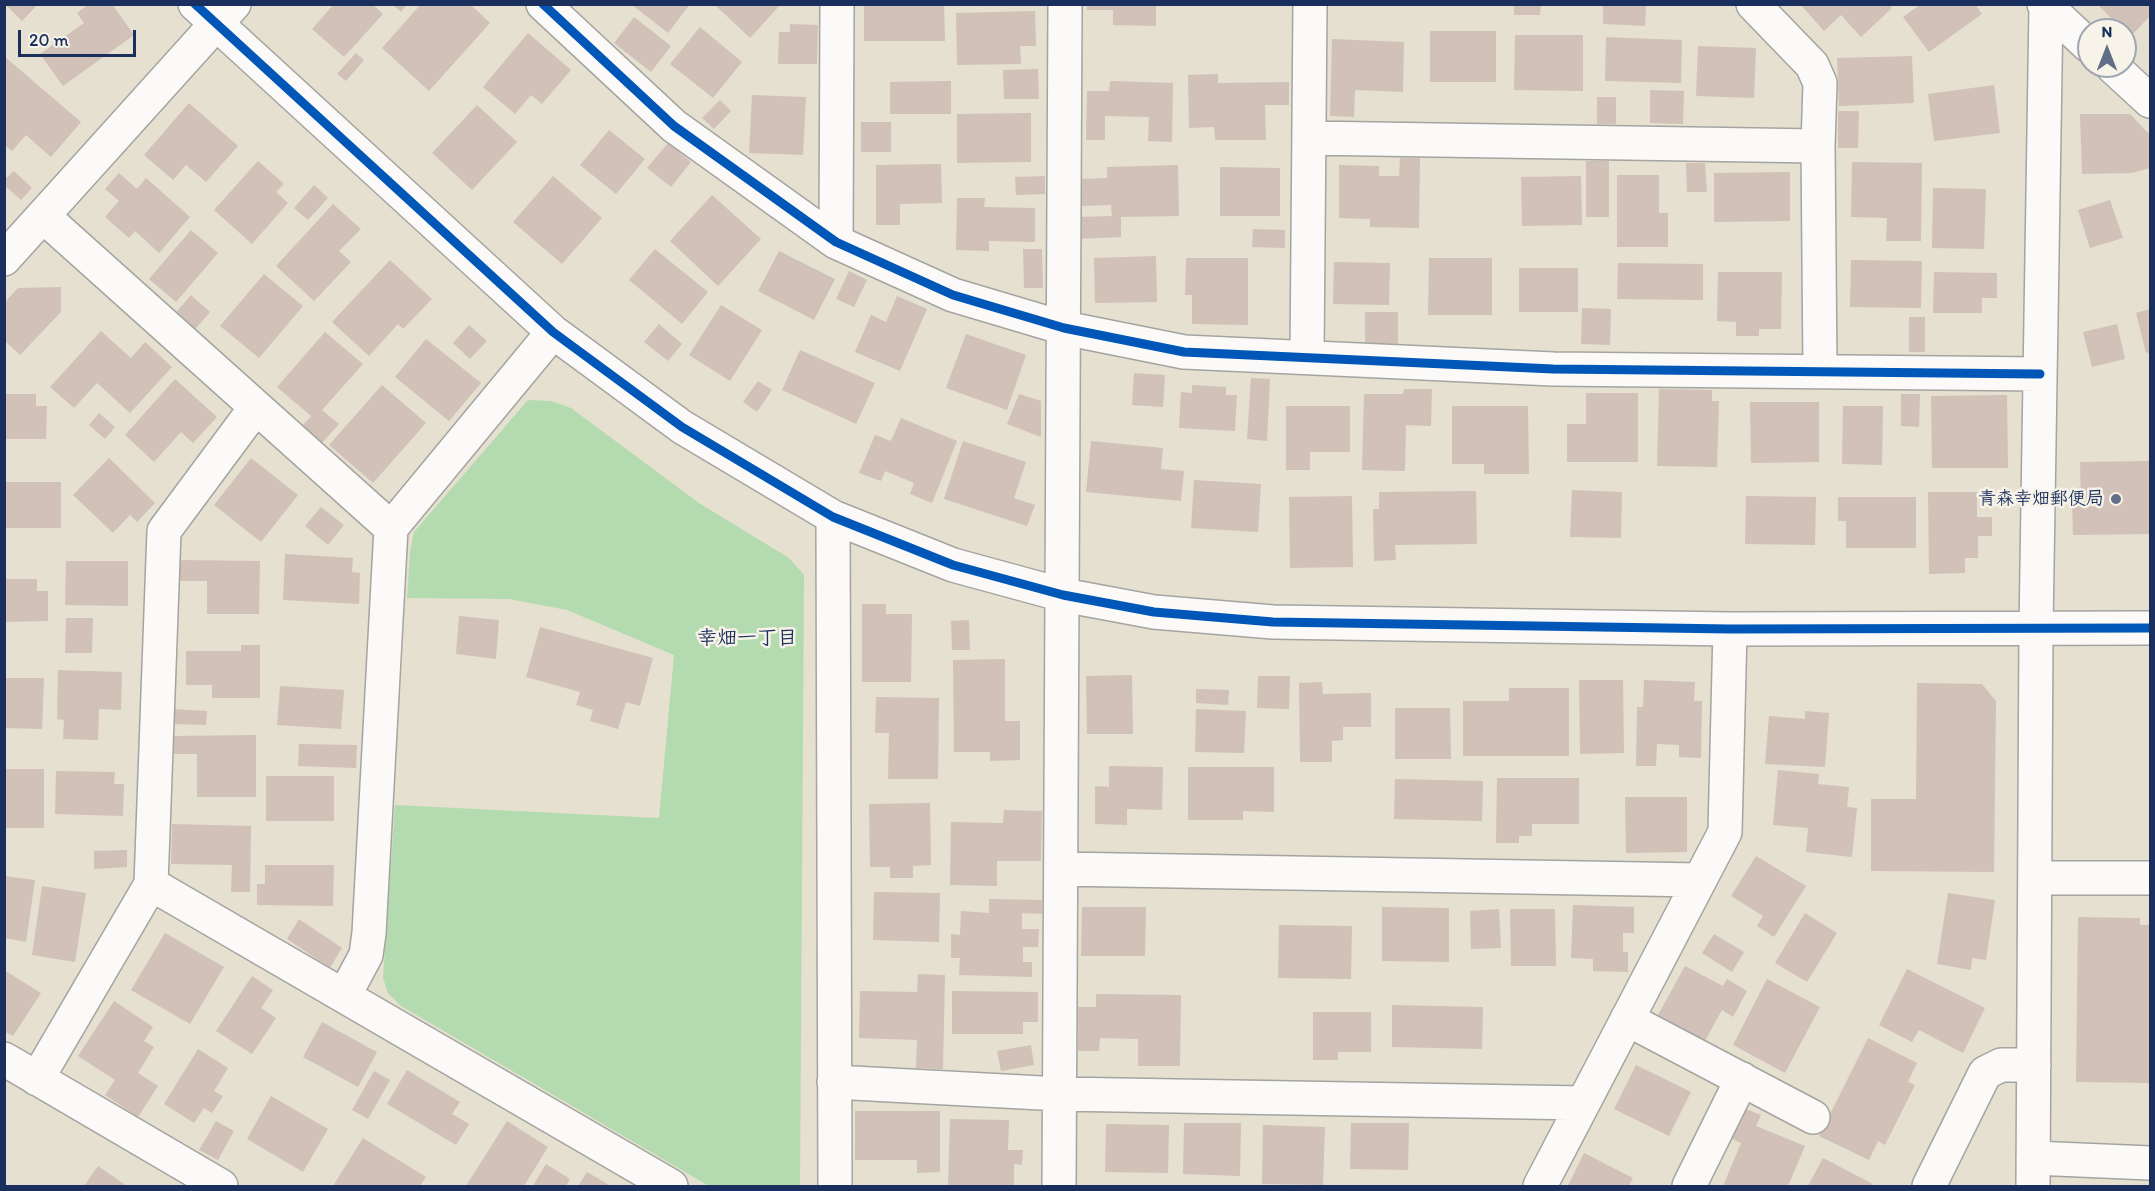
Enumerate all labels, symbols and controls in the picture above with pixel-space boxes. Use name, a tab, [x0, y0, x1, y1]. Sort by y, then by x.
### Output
scale bar	[21, 18, 140, 56]
north arrow	[2077, 18, 2137, 78]
text: N	[2102, 22, 2112, 41]
text: 20 m	[29, 29, 69, 51]
place label: 青森幸畑郵便局	[1978, 488, 2104, 510]
marker: 青森幸畑郵便局	[2109, 492, 2123, 506]
district label: 幸畑一丁目	[697, 627, 797, 651]

